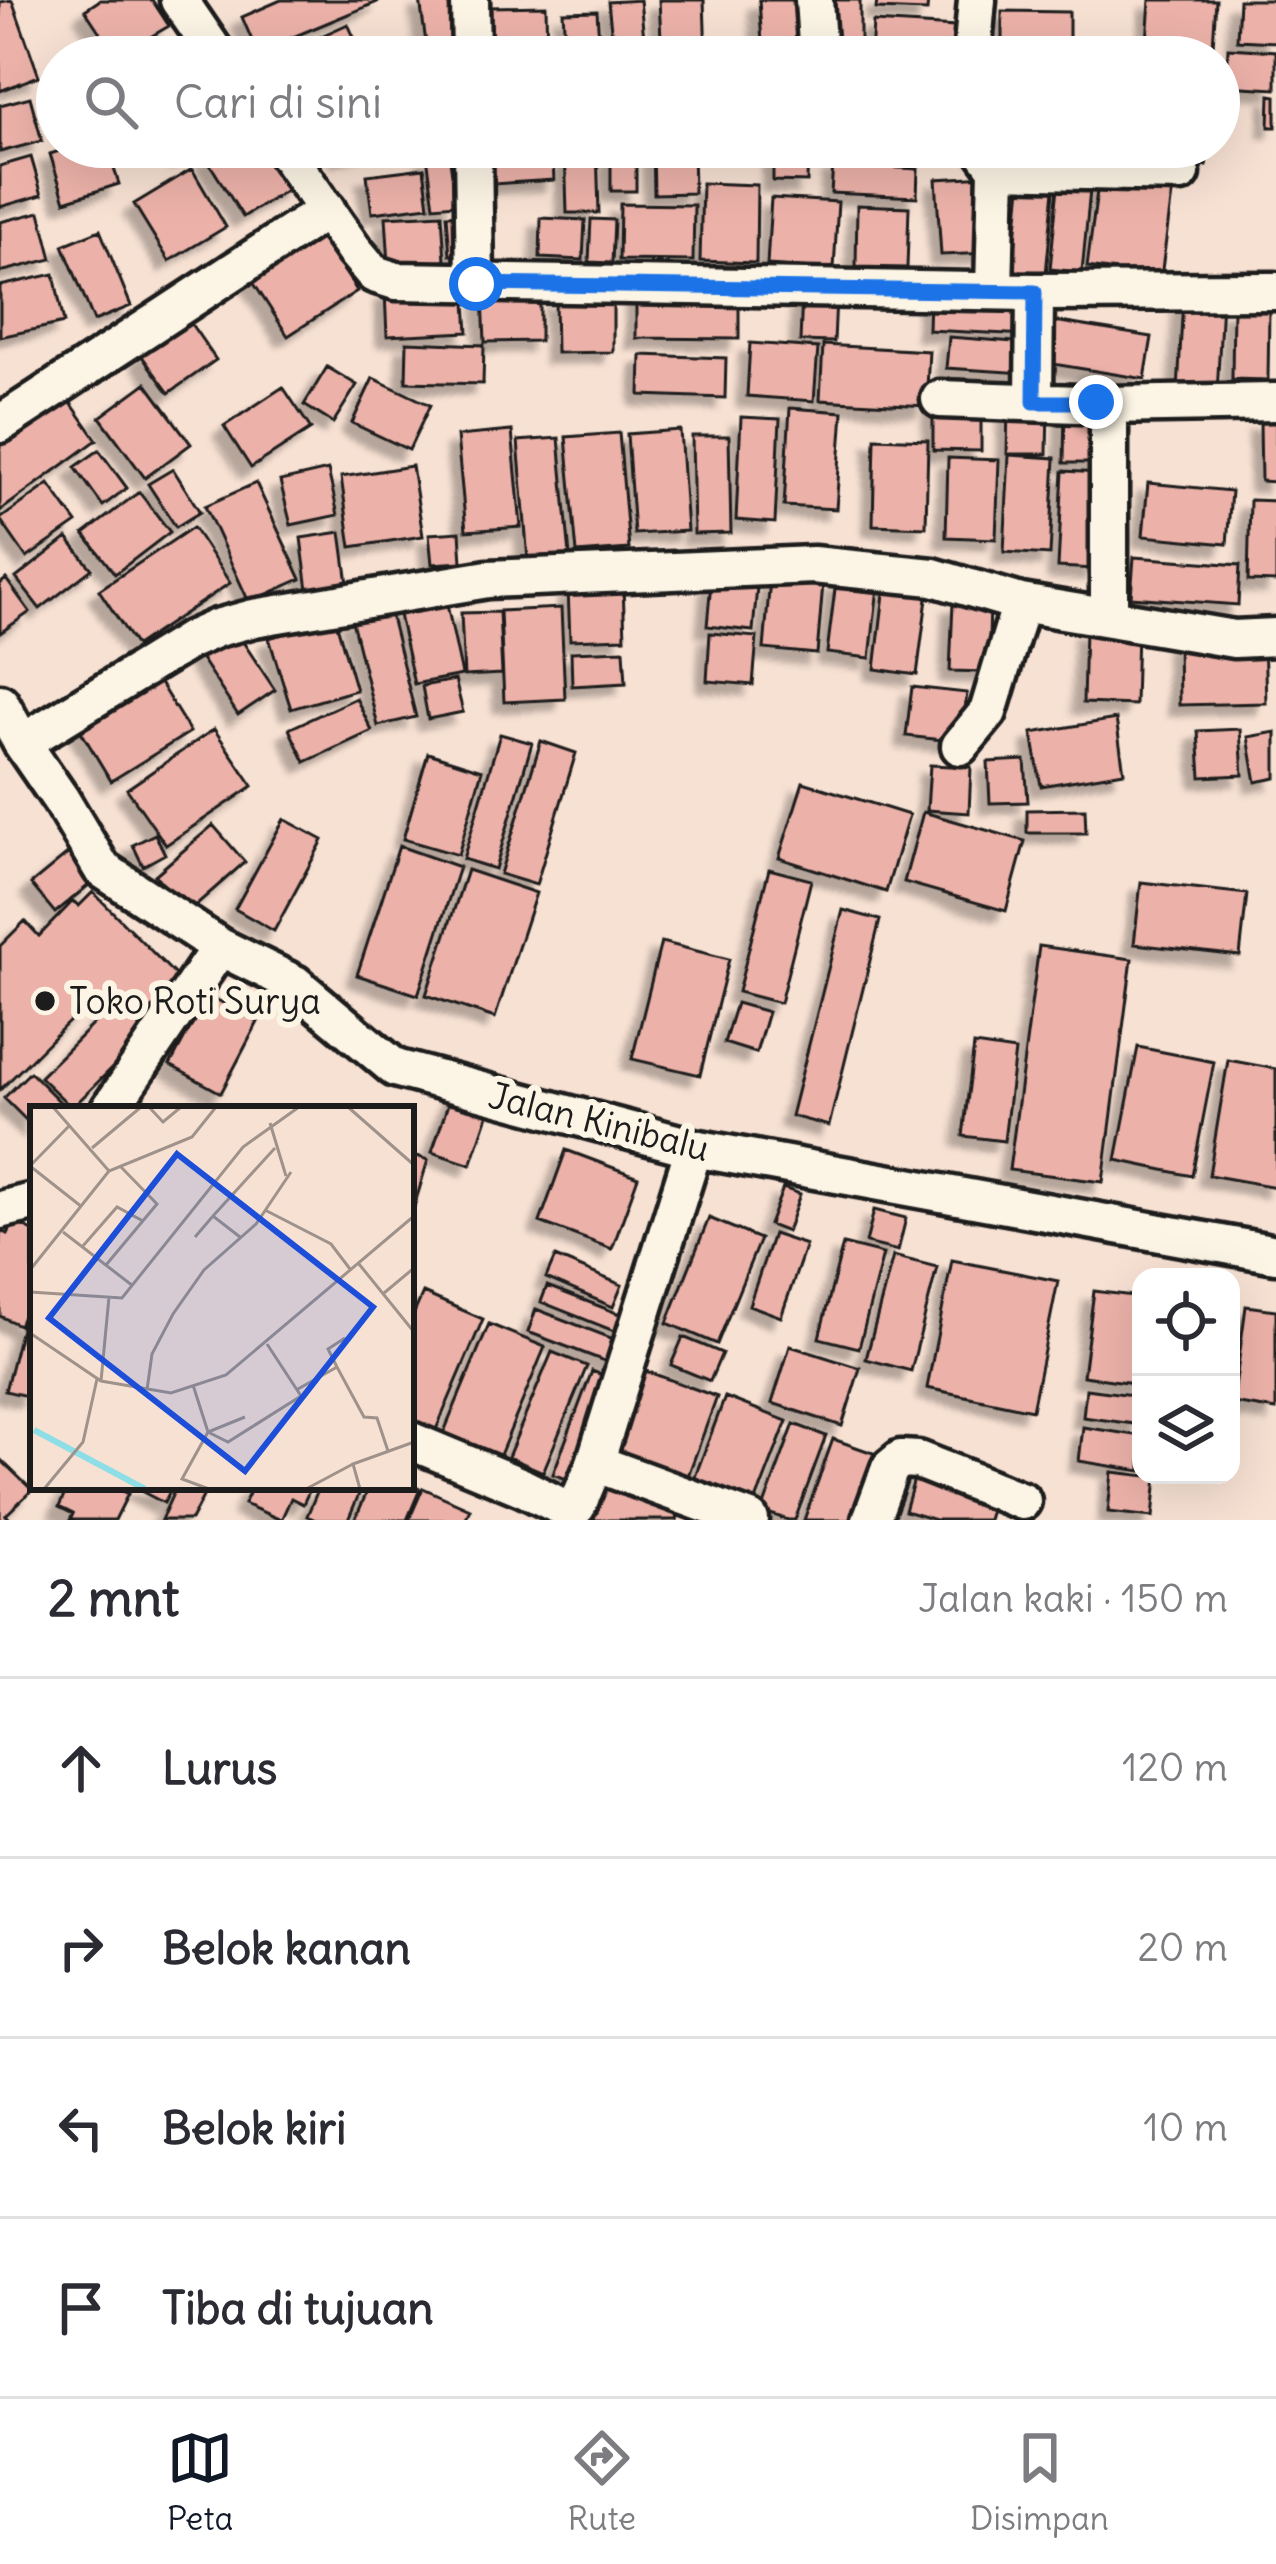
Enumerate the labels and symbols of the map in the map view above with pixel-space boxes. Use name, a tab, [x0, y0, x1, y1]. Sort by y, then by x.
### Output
route start	[449, 257, 503, 311]
route end	[1069, 375, 1123, 429]
place label: Toko Roti Surya	[69, 979, 321, 1024]
marker: Toko Roti Surya	[32, 988, 58, 1014]
street label: Jalan Kinibalu	[484, 1073, 714, 1171]
inset map	[30, 1106, 414, 1490]

